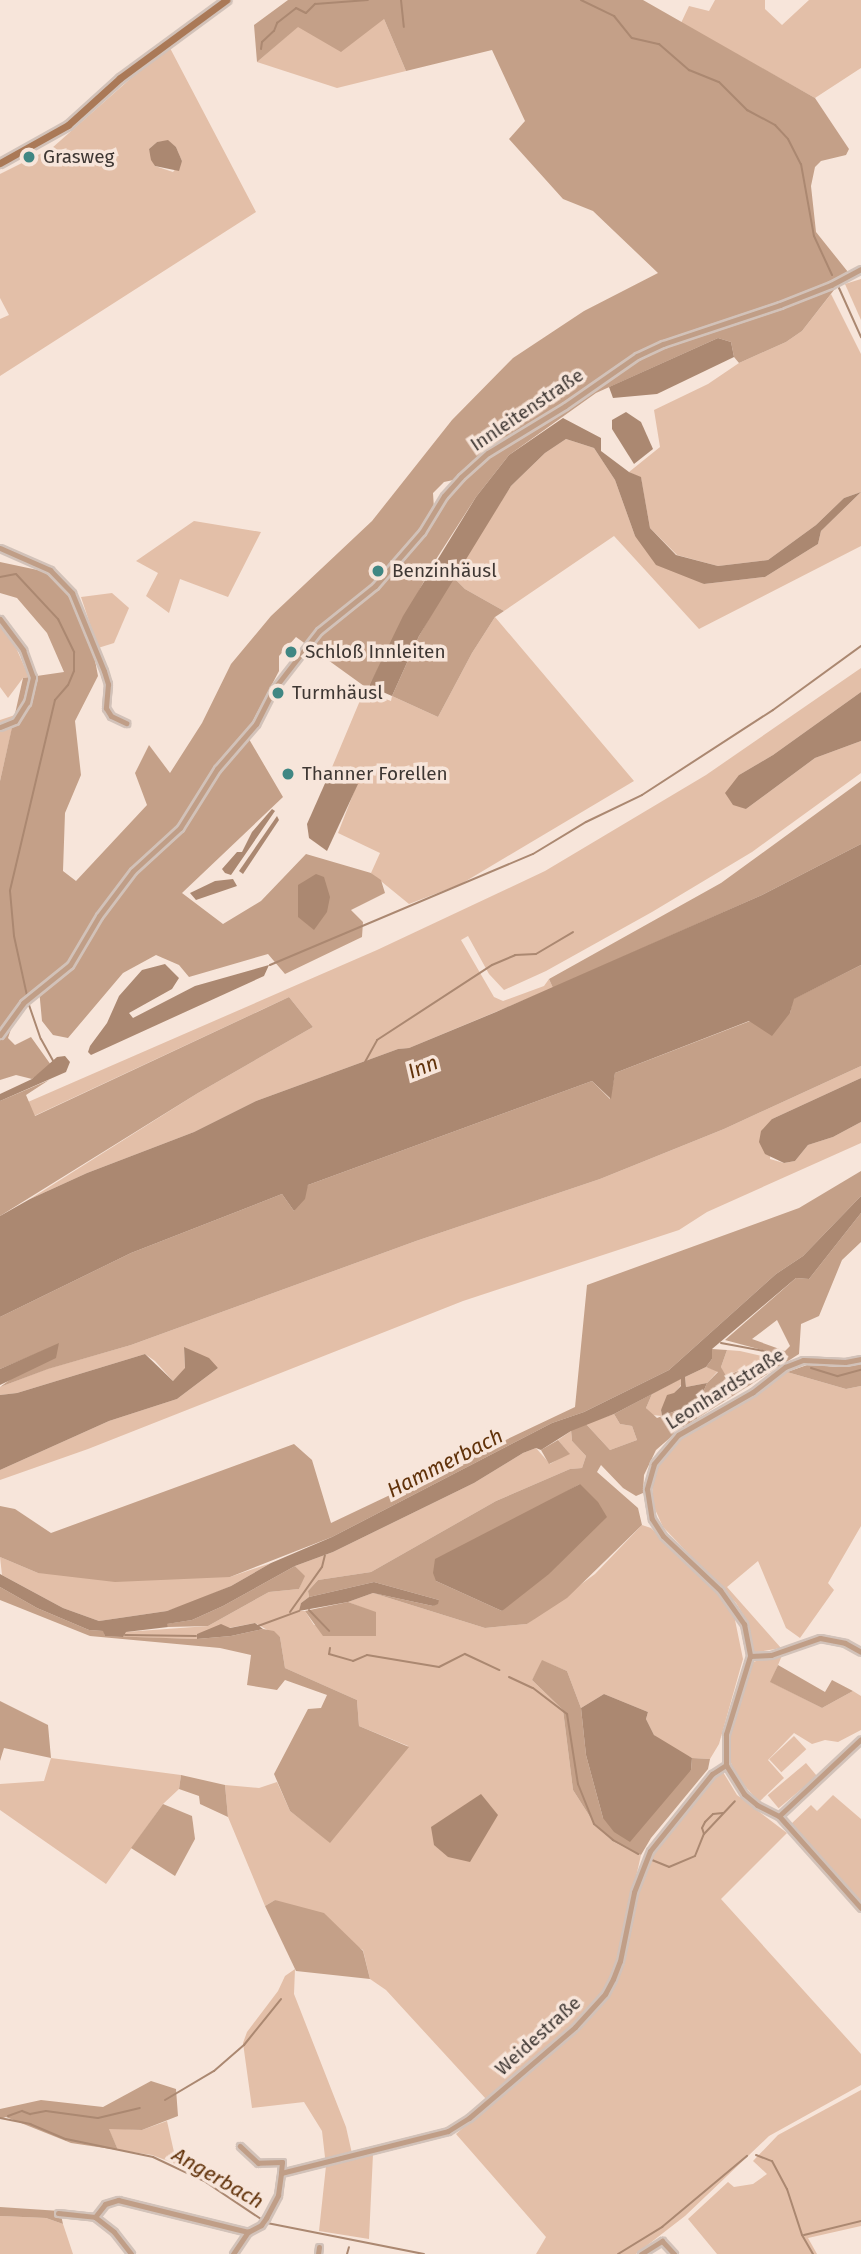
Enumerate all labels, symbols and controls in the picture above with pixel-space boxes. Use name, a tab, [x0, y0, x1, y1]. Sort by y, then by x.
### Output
place label: Grasweg	[43, 146, 114, 168]
marker: Grasweg	[21, 149, 37, 165]
street label: Innleitenstraße	[466, 364, 588, 456]
place label: Benzinhäusl	[392, 560, 497, 582]
marker: Benzinhäusl	[370, 563, 386, 579]
place label: Schloß Innleiten	[305, 641, 446, 663]
marker: Schloß Innleiten	[283, 644, 299, 660]
place label: Turmhäusl	[292, 682, 383, 704]
marker: Turmhäusl	[270, 685, 286, 701]
place label: Thanner Forellen	[302, 763, 448, 785]
marker: Thanner Forellen	[280, 766, 296, 782]
water label: Inn	[404, 1050, 442, 1084]
street label: Leonhardstraße	[661, 1343, 789, 1435]
water label: Hammerbach	[383, 1423, 507, 1503]
street label: Weidestraße	[491, 1992, 585, 2080]
water label: Angerbach	[168, 2142, 268, 2214]

